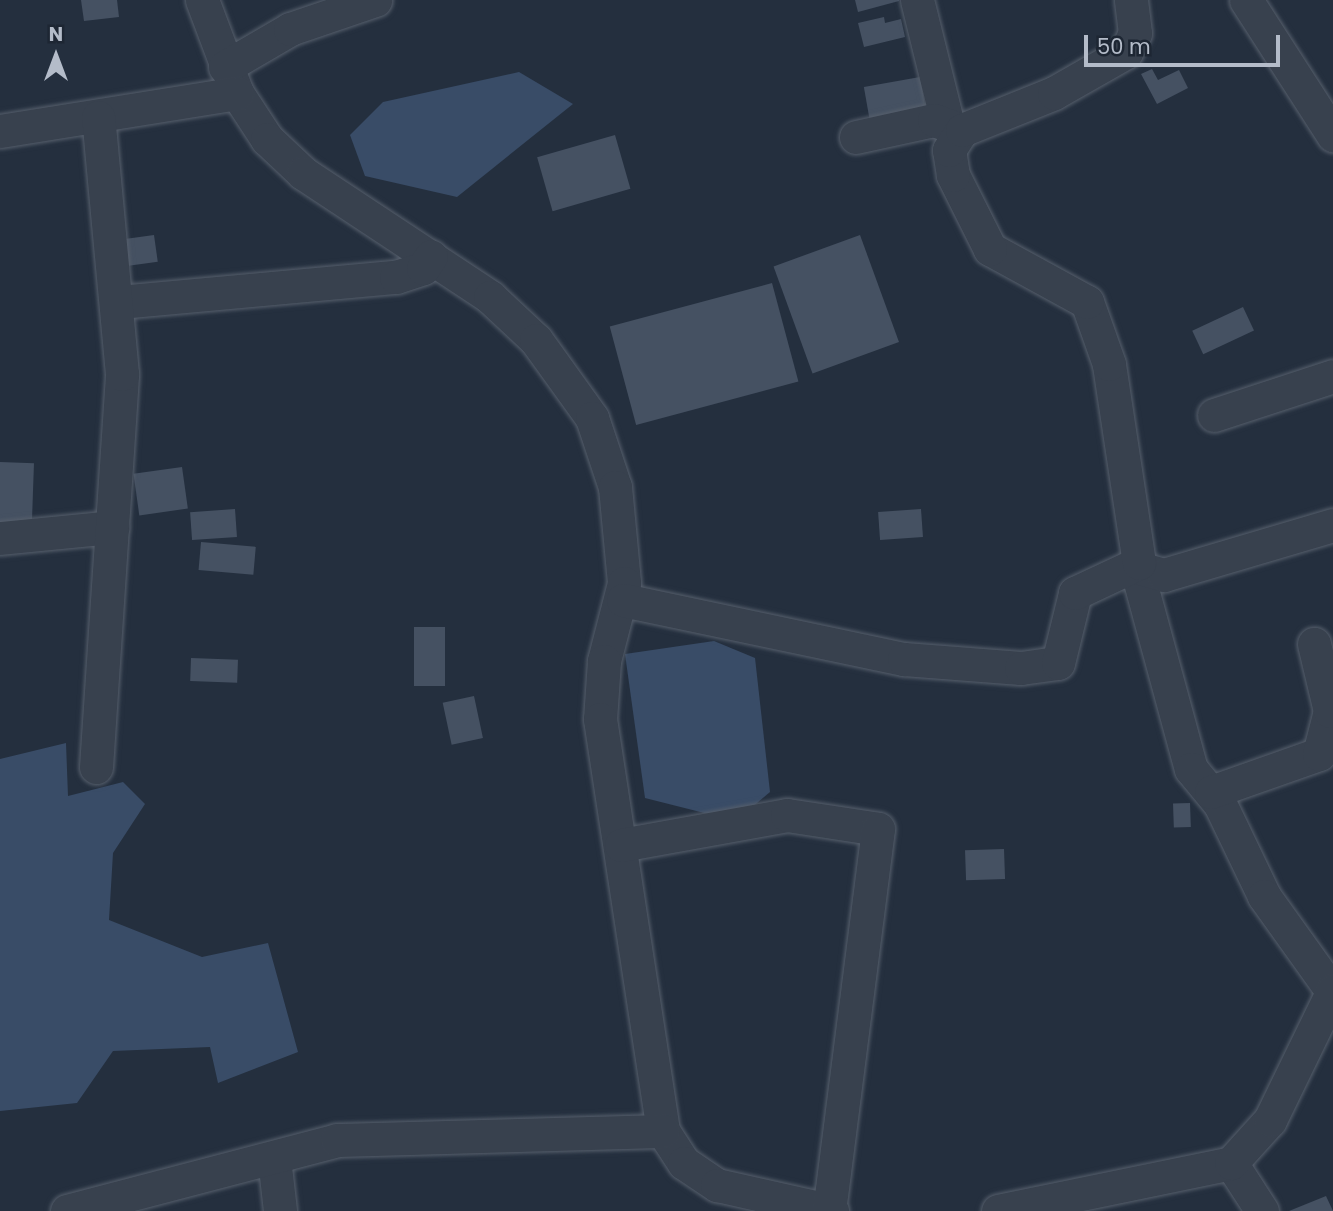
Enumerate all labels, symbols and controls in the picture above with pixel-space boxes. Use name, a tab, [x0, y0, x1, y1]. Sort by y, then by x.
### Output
north arrow	[21, 21, 91, 91]
text: N	[49, 21, 63, 48]
scale bar	[1088, 21, 1284, 65]
text: 50 m	[1097, 32, 1151, 61]

